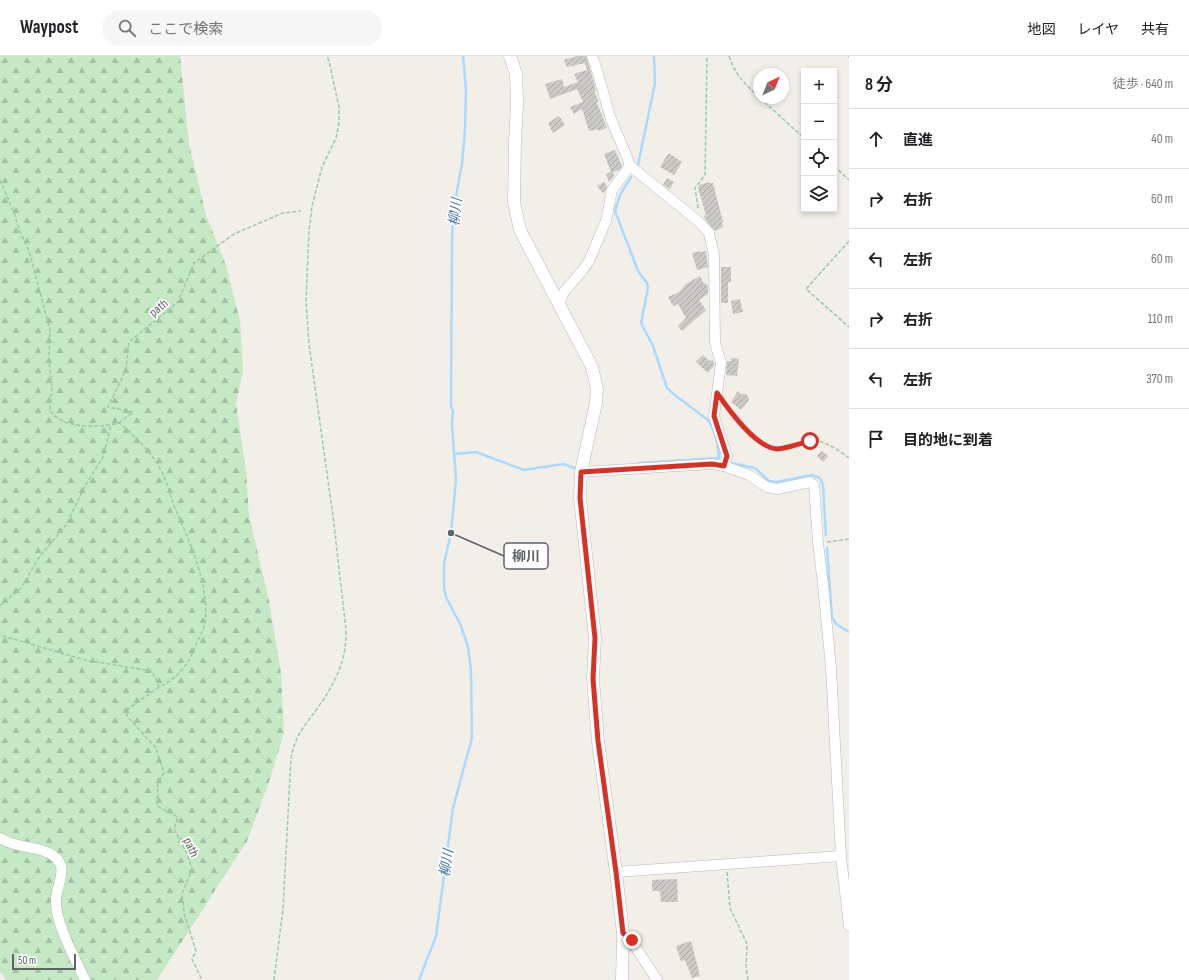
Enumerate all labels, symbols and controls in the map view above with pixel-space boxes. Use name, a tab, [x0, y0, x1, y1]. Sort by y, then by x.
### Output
search box	[102, 10, 382, 46]
text: Waypost	[20, 16, 78, 39]
icon: search	[116, 17, 138, 39]
text: ここで検索	[148, 20, 223, 39]
text: 地図	[1027, 21, 1055, 38]
text: レイヤ	[1077, 21, 1119, 38]
text: 共有	[1141, 21, 1169, 38]
north arrow	[753, 68, 789, 104]
map controls	[801, 68, 837, 212]
button: +	[801, 68, 837, 104]
text: 8 分	[865, 75, 893, 95]
text: 徒歩 · 640 m	[1113, 76, 1173, 92]
button: −	[801, 104, 837, 140]
icon: ahead	[865, 128, 887, 150]
text: 直進	[903, 131, 933, 150]
text: 40 m	[1151, 131, 1173, 147]
button: locate	[801, 140, 837, 176]
button: layers	[801, 176, 837, 212]
icon: right	[865, 188, 887, 210]
text: 右折	[903, 191, 933, 210]
text: 60 m	[1151, 191, 1173, 207]
water label: 柳川	[446, 195, 466, 227]
icon: left	[865, 248, 887, 270]
text: 左折	[903, 251, 933, 270]
text: 60 m	[1151, 251, 1173, 267]
street label: path	[146, 295, 171, 320]
icon: right	[865, 308, 887, 330]
text: 右折	[903, 311, 933, 330]
text: 110 m	[1148, 311, 1173, 327]
icon: left	[865, 368, 887, 390]
text: 左折	[903, 371, 933, 390]
text: 370 m	[1146, 371, 1173, 387]
icon: arrive	[865, 428, 887, 450]
text: 目的地に到着	[903, 431, 993, 450]
route start	[801, 432, 819, 450]
callout: 柳川	[504, 543, 548, 569]
text: 柳川	[512, 548, 540, 565]
street label: path	[180, 835, 203, 860]
water label: 柳川	[436, 846, 457, 878]
route end	[623, 931, 641, 949]
scale bar	[12, 952, 76, 971]
text: 50 m	[18, 954, 36, 967]

